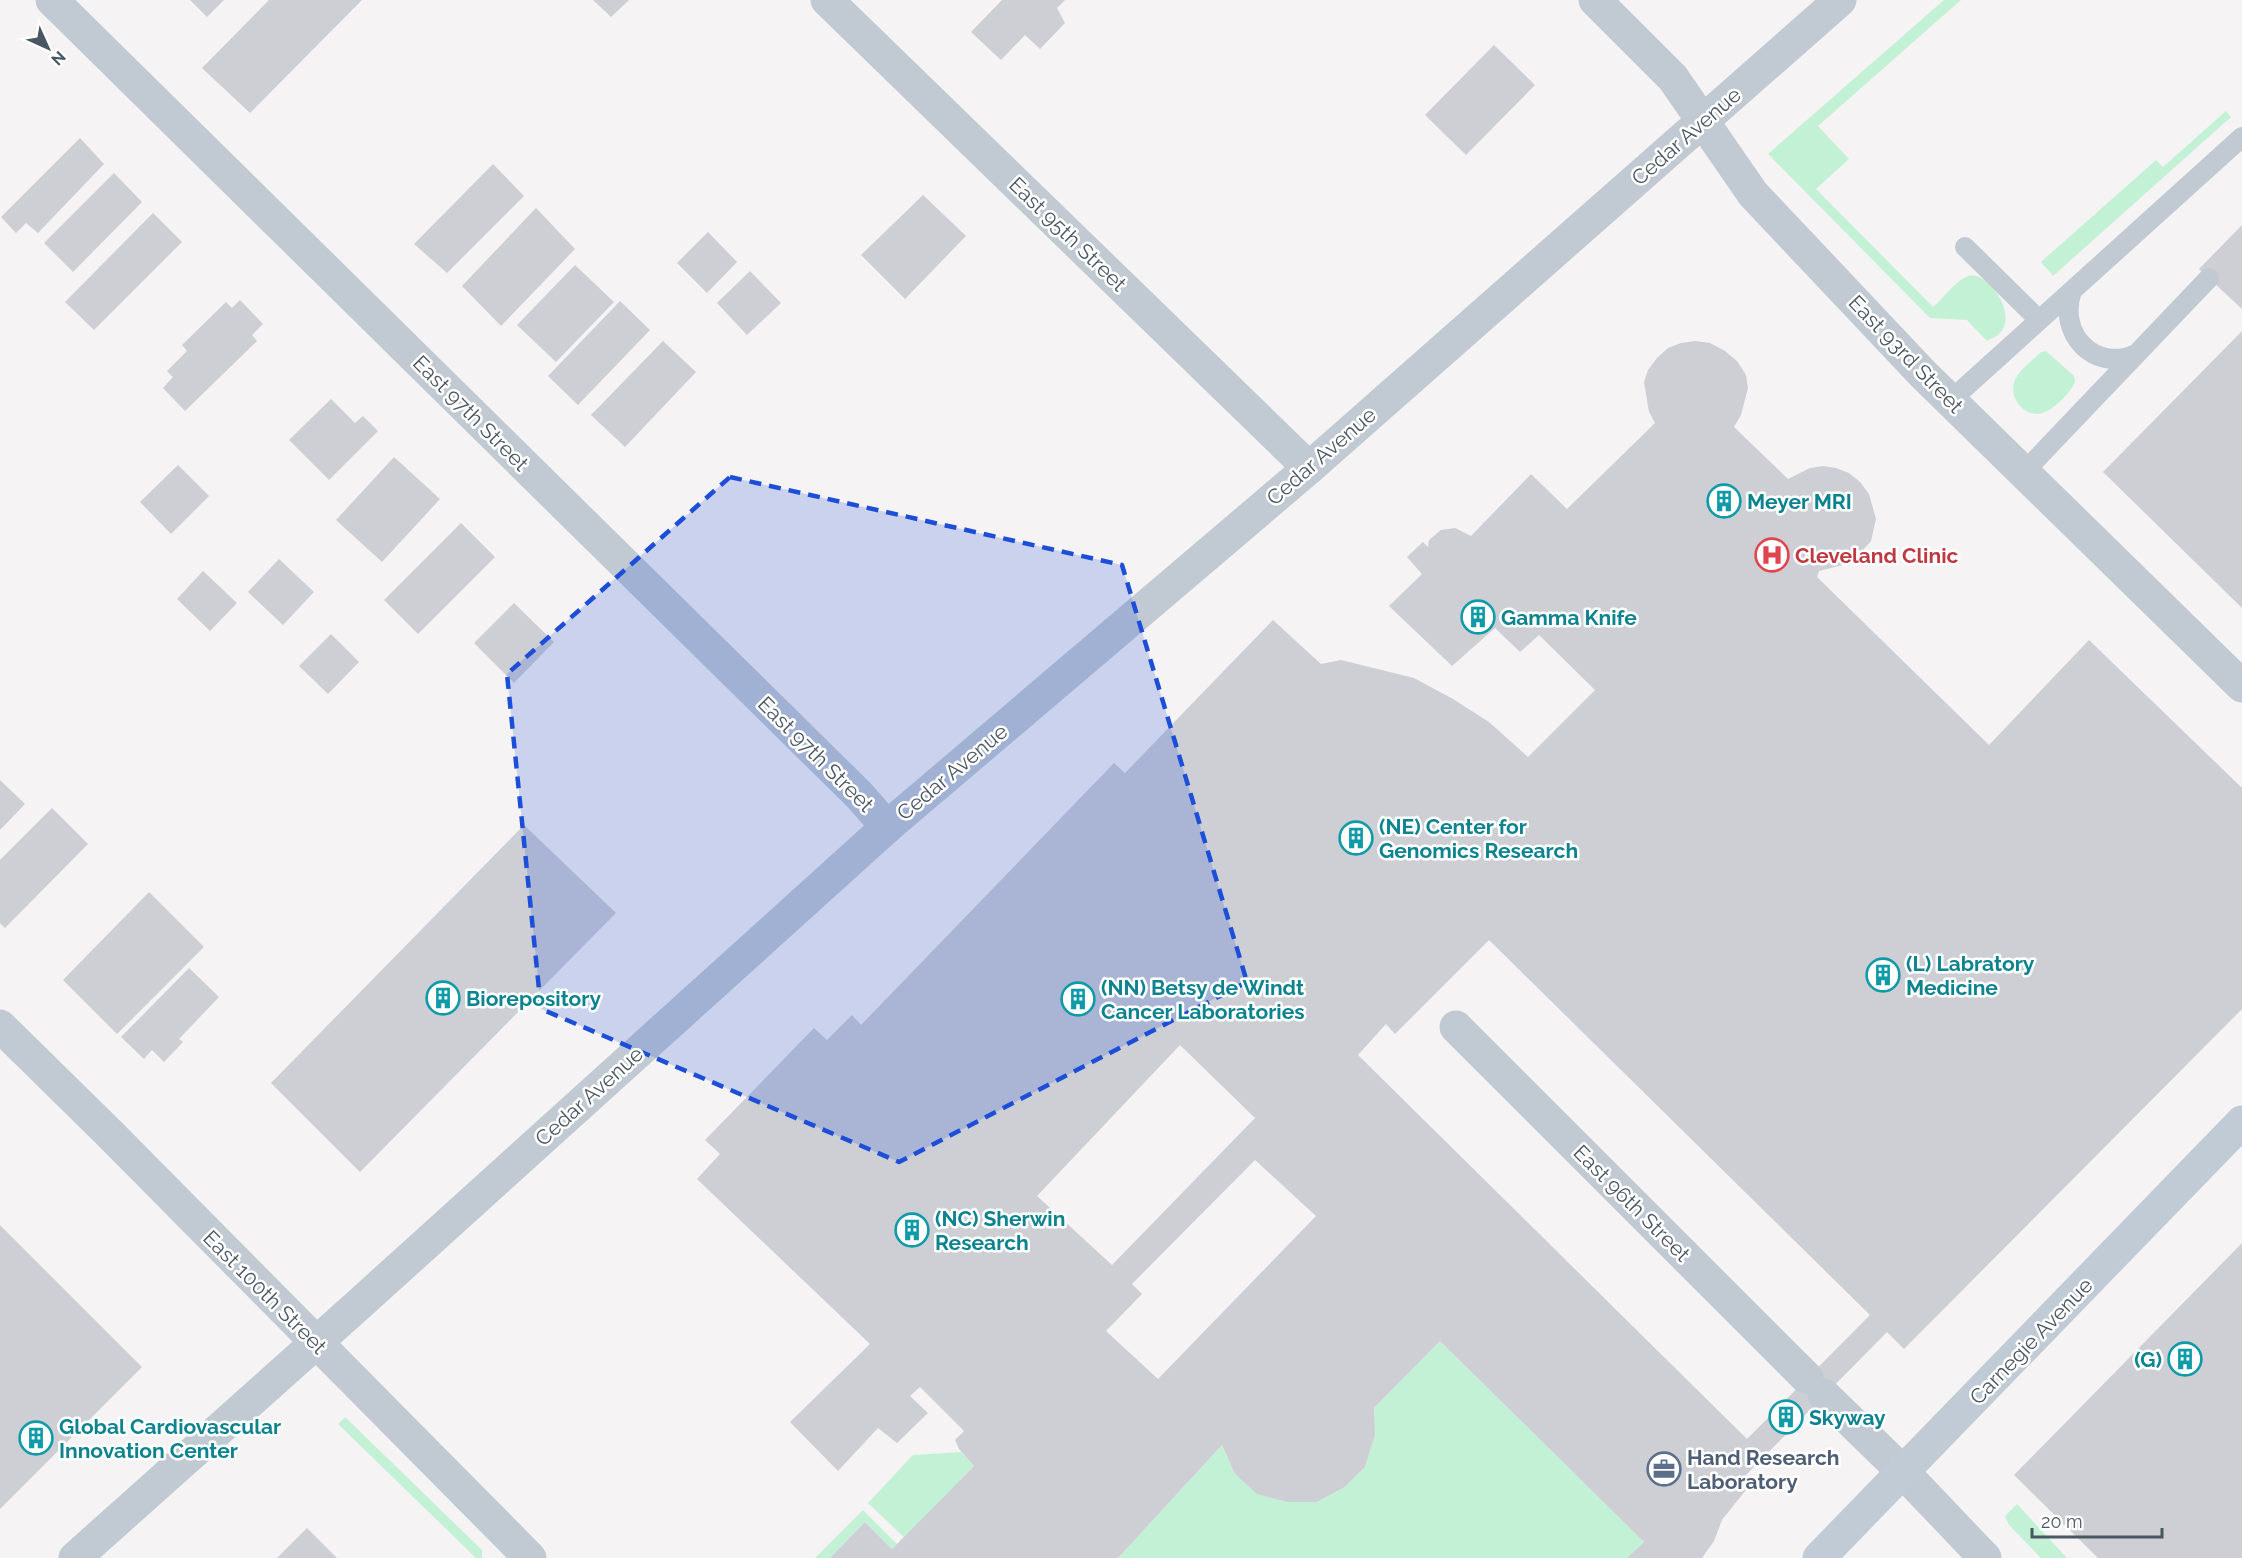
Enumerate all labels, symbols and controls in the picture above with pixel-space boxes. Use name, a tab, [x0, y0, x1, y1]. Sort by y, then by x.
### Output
north arrow	[18, 18, 78, 78]
text: N	[47, 47, 69, 69]
street label: Cedar Avenue	[1626, 82, 1746, 190]
street label: East 95th Street	[1004, 172, 1132, 296]
street label: East 93rd Street	[1844, 290, 1968, 418]
street label: East 97th Street	[408, 350, 534, 476]
street label: Cedar Avenue	[1261, 402, 1381, 510]
building icon: Meyer MRI	[1706, 483, 1742, 519]
place label: Meyer MRI	[1747, 489, 1852, 514]
hospital icon: Cleveland Clinic	[1754, 537, 1790, 573]
place label: Cleveland Clinic	[1795, 543, 1959, 568]
building icon: Gamma Knife	[1460, 599, 1496, 635]
place label: Gamma Knife	[1501, 605, 1637, 630]
street label: East 97th Street	[753, 691, 879, 817]
street label: Cedar Avenue	[892, 719, 1012, 825]
place label: (NE) Center for Genomics Research	[1379, 814, 1578, 863]
building icon: (NE) Center for Genomics Research	[1338, 820, 1374, 856]
place label: (L) Labratory Medicine	[1906, 951, 2035, 1000]
building icon: (L) Labratory Medicine	[1865, 957, 1901, 993]
place label: (NN) Betsy de Windt Cancer Laboratories	[1101, 975, 1305, 1024]
building icon: Biorepository	[425, 980, 461, 1016]
building icon: (NN) Betsy de Windt Cancer Laboratories	[1060, 981, 1096, 1017]
place label: Biorepository	[466, 986, 601, 1011]
street label: Cedar Avenue	[530, 1041, 648, 1151]
street label: East 96th Street	[1569, 1140, 1695, 1266]
place label: (NC) Sherwin Research	[935, 1206, 1065, 1255]
building icon: (NC) Sherwin Research	[894, 1212, 930, 1248]
street label: East 100th Street	[198, 1225, 332, 1359]
street label: Carnegie Avenue	[1964, 1273, 2098, 1409]
building icon: (G)	[2167, 1341, 2203, 1377]
place label: (G)	[2134, 1347, 2162, 1372]
building icon: Skyway	[1768, 1399, 1804, 1435]
place label: Skyway	[1809, 1405, 1886, 1430]
place label: Global Cardiovascular Innovation Center	[59, 1414, 281, 1463]
building icon: Global Cardiovascular Innovation Center	[18, 1420, 54, 1456]
place label: Hand Research Laboratory	[1687, 1445, 1840, 1494]
office icon: Hand Research Laboratory	[1646, 1451, 1682, 1487]
scale bar	[2032, 1501, 2162, 1539]
text: 20 m	[2041, 1511, 2083, 1532]

